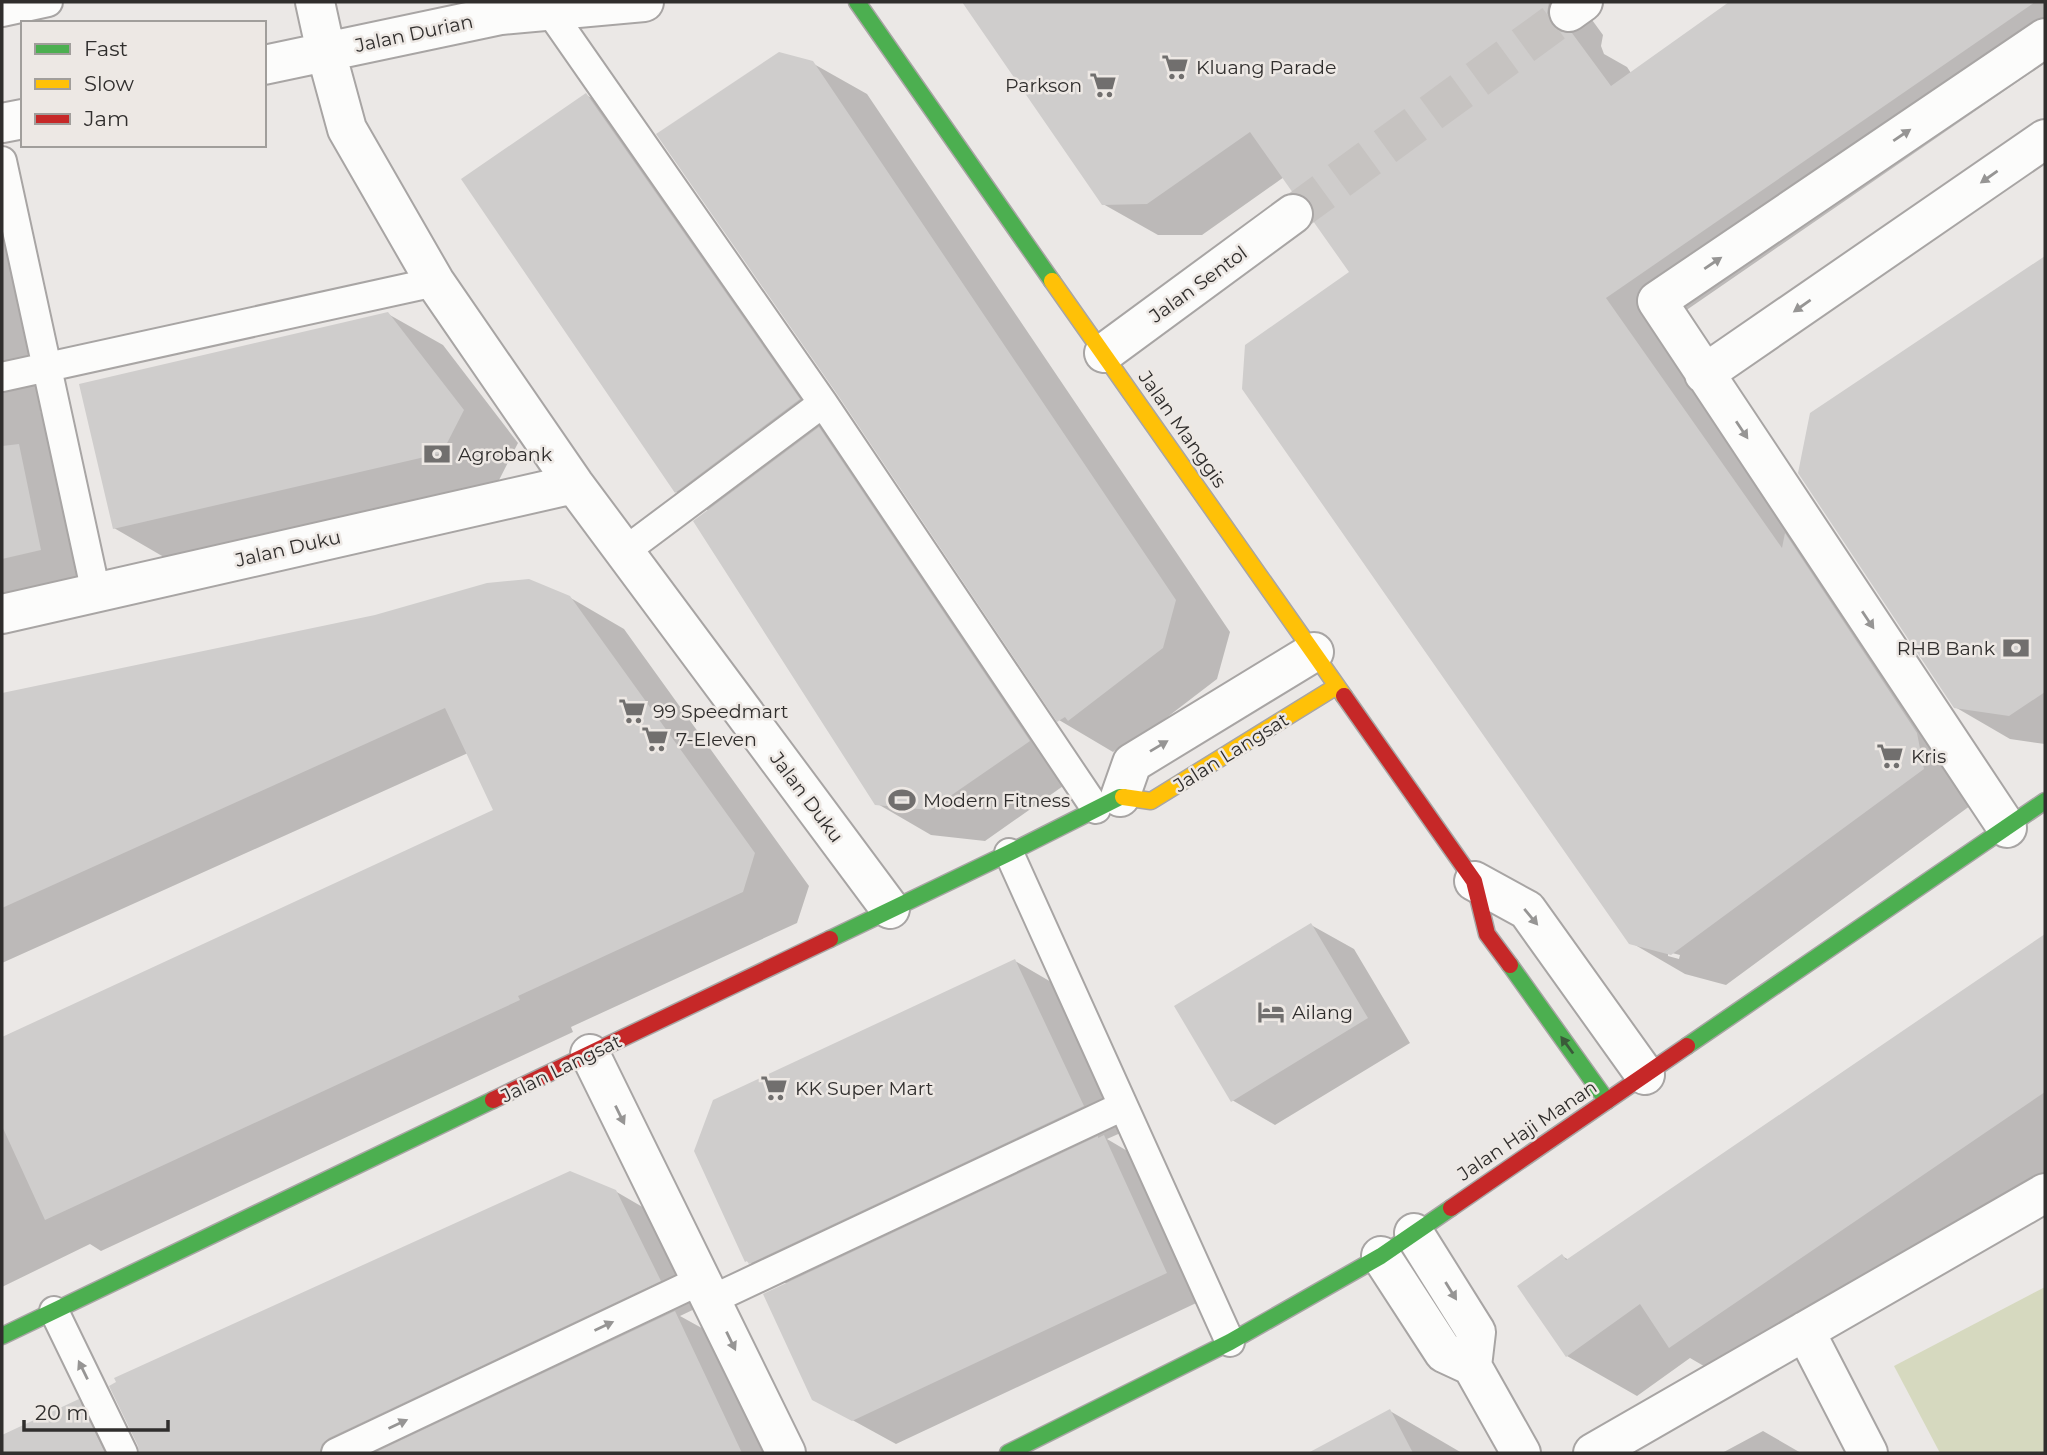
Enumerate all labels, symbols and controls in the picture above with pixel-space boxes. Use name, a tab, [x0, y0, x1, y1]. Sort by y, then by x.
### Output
street label: Jalan Durian	[352, 10, 475, 57]
legend	[21, 21, 266, 147]
text: Fast	[84, 36, 128, 61]
supermarket icon: Kluang Parade	[1160, 52, 1190, 82]
place label: Kluang Parade	[1196, 56, 1336, 79]
supermarket icon: Parkson	[1088, 70, 1118, 100]
text: Slow	[84, 71, 134, 96]
place label: Parkson	[1005, 74, 1082, 97]
text: Jam	[83, 106, 129, 131]
one-way arrow	[1892, 129, 1911, 142]
one-way arrow	[1980, 170, 1998, 184]
street label: Jalan Sentol	[1144, 241, 1252, 328]
one-way arrow	[1704, 256, 1722, 270]
one-way arrow	[1793, 299, 1811, 313]
street label: Jalan Manggis	[1133, 366, 1231, 492]
one-way arrow	[1735, 421, 1748, 440]
bank icon: Agrobank	[422, 439, 452, 469]
place label: Agrobank	[458, 443, 553, 466]
street label: Jalan Duku	[232, 525, 343, 572]
one-way arrow	[1861, 611, 1875, 629]
bank icon: RHB Bank	[2001, 633, 2031, 663]
place label: RHB Bank	[1897, 637, 1996, 660]
supermarket icon: 99 Speedmart	[617, 696, 647, 726]
place label: 99 Speedmart	[653, 700, 789, 723]
street label: Jalan Langsat	[1169, 708, 1293, 798]
supermarket icon: 7-Eleven	[640, 724, 670, 754]
place label: 7-Eleven	[676, 728, 757, 751]
one-way arrow	[1150, 740, 1169, 753]
supermarket icon: Kris	[1875, 741, 1905, 771]
place label: Kris	[1911, 745, 1946, 768]
street label: Jalan Duku	[765, 747, 848, 847]
sports icon: Modern Fitness	[887, 785, 917, 815]
place label: Modern Fitness	[923, 789, 1070, 812]
one-way arrow	[1523, 909, 1538, 926]
hotel icon: Ailang	[1256, 997, 1286, 1027]
place label: Ailang	[1292, 1001, 1353, 1024]
street label: Jalan Langsat	[496, 1029, 626, 1108]
one-way arrow	[1560, 1037, 1575, 1055]
supermarket icon: KK Super Mart	[759, 1073, 789, 1103]
street label: Jalan Haji Manan	[1452, 1075, 1601, 1186]
place label: KK Super Mart	[795, 1077, 934, 1100]
one-way arrow	[614, 1105, 626, 1125]
one-way arrow	[1444, 1281, 1457, 1300]
one-way arrow	[593, 1321, 614, 1332]
one-way arrow	[726, 1331, 737, 1351]
one-way arrow	[77, 1360, 89, 1380]
scale bar	[24, 1388, 168, 1432]
text: 20 m	[35, 1400, 89, 1425]
one-way arrow	[388, 1418, 408, 1430]

